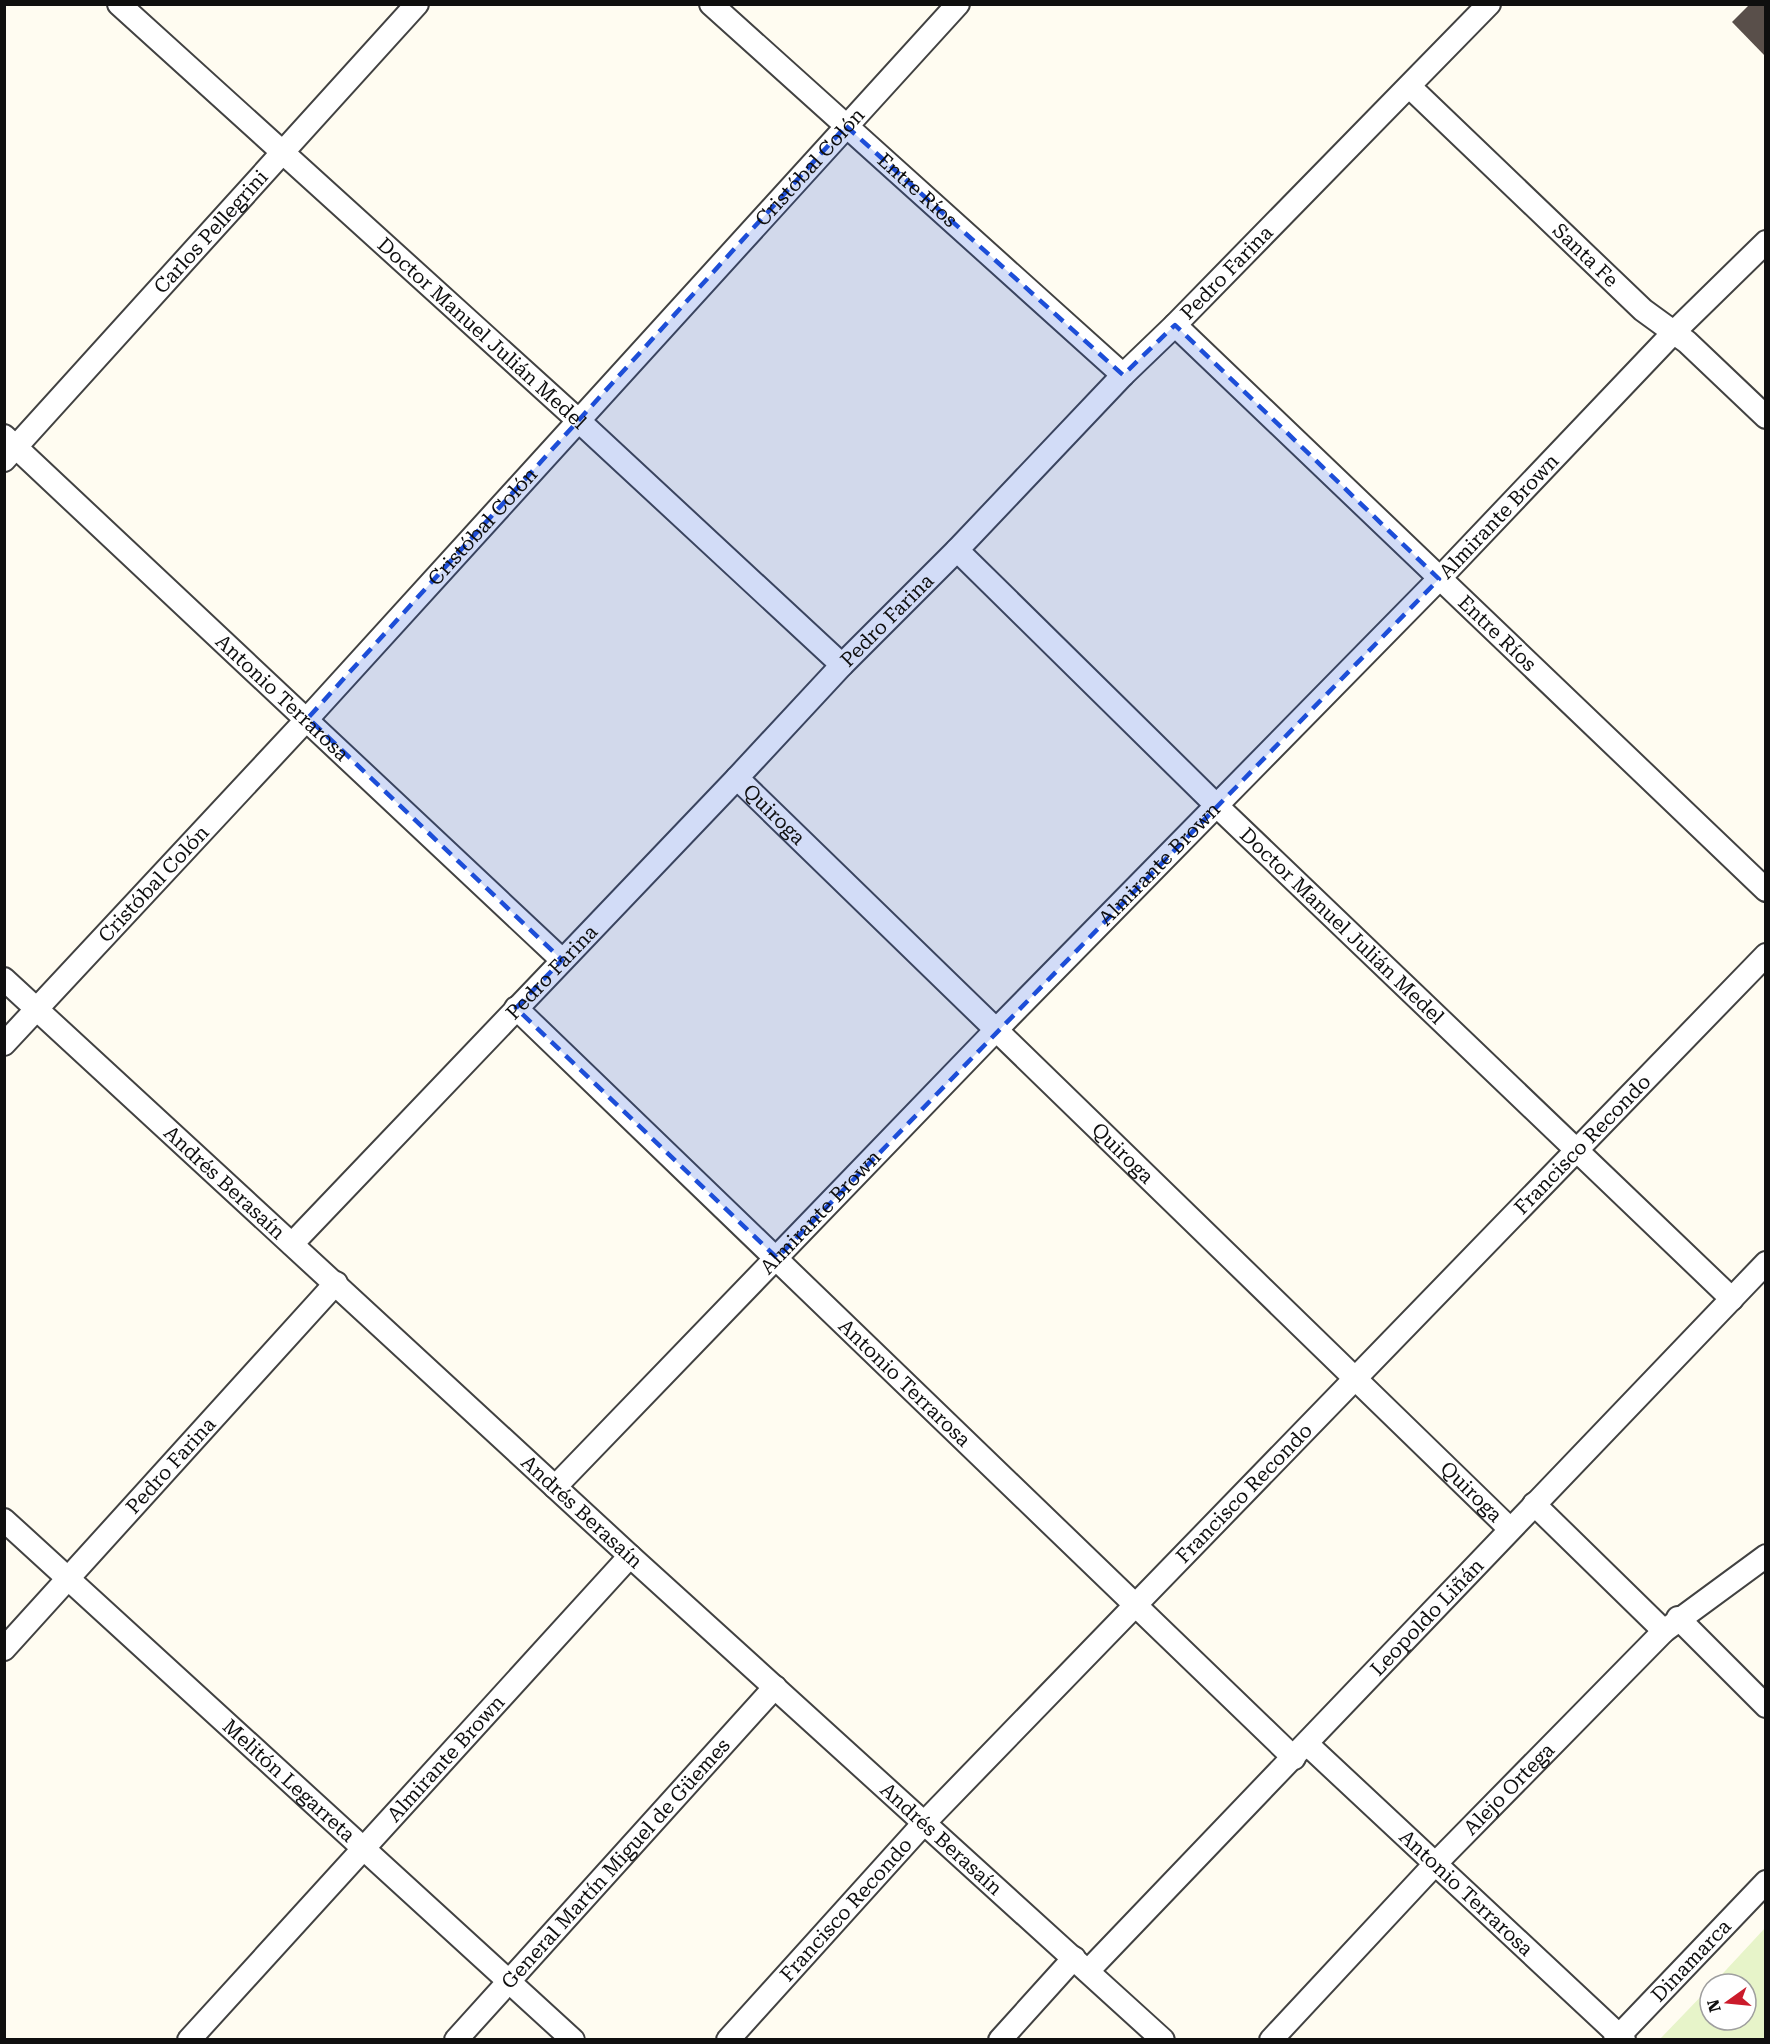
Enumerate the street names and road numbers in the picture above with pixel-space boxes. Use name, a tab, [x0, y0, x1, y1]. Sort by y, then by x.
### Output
street label: Cristóbal Colón	[750, 103, 869, 231]
street label: Entre Ríos	[873, 148, 963, 232]
street label: Carlos Pellegrini	[149, 165, 273, 298]
street label: Santa Fe	[1548, 218, 1623, 292]
street label: Pedro Farina	[1175, 220, 1278, 324]
street label: Doctor Manuel Julián Medel	[373, 232, 591, 434]
street label: Almirante Brown	[1434, 449, 1564, 583]
street label: Cristóbal Colón	[423, 462, 542, 590]
street label: Pedro Farina	[835, 568, 939, 672]
street label: Entre Ríos	[1453, 590, 1542, 676]
street label: Antonio Terrarosa	[211, 629, 354, 766]
street label: Quiroga	[738, 779, 810, 850]
street label: Almirante Brown	[1094, 797, 1225, 930]
street label: Cristóbal Colón	[93, 820, 214, 947]
street label: Doctor Manuel Julián Medel	[1235, 822, 1449, 1029]
street label: Pedro Farina	[501, 920, 603, 1024]
street label: Francisco Recondo	[1509, 1069, 1656, 1219]
street label: Quiroga	[1087, 1117, 1159, 1188]
street label: Andrés Berasaín	[159, 1121, 290, 1244]
street label: Almirante Brown	[755, 1145, 886, 1279]
street label: Antonio Terrarosa	[834, 1314, 976, 1452]
street label: Pedro Farina	[121, 1412, 221, 1519]
street label: Francisco Recondo	[1171, 1418, 1317, 1568]
street label: Andrés Berasaín	[516, 1450, 648, 1574]
street label: Quiroga	[1436, 1456, 1508, 1527]
street label: Leopoldo Liñán	[1365, 1553, 1489, 1681]
street label: Almirante Brown	[382, 1690, 509, 1827]
street label: Melitón Legarreta	[218, 1714, 360, 1847]
street label: General Martín Miguel de Güemes	[496, 1733, 735, 1994]
street label: Alejo Ortega	[1459, 1738, 1559, 1840]
street label: Andrés Berasaín	[876, 1777, 1007, 1900]
street label: Antonio Terrarosa	[1395, 1825, 1538, 1961]
street label: Francisco Recondo	[775, 1833, 917, 1986]
street label: Dinamarca	[1646, 1914, 1736, 2007]

